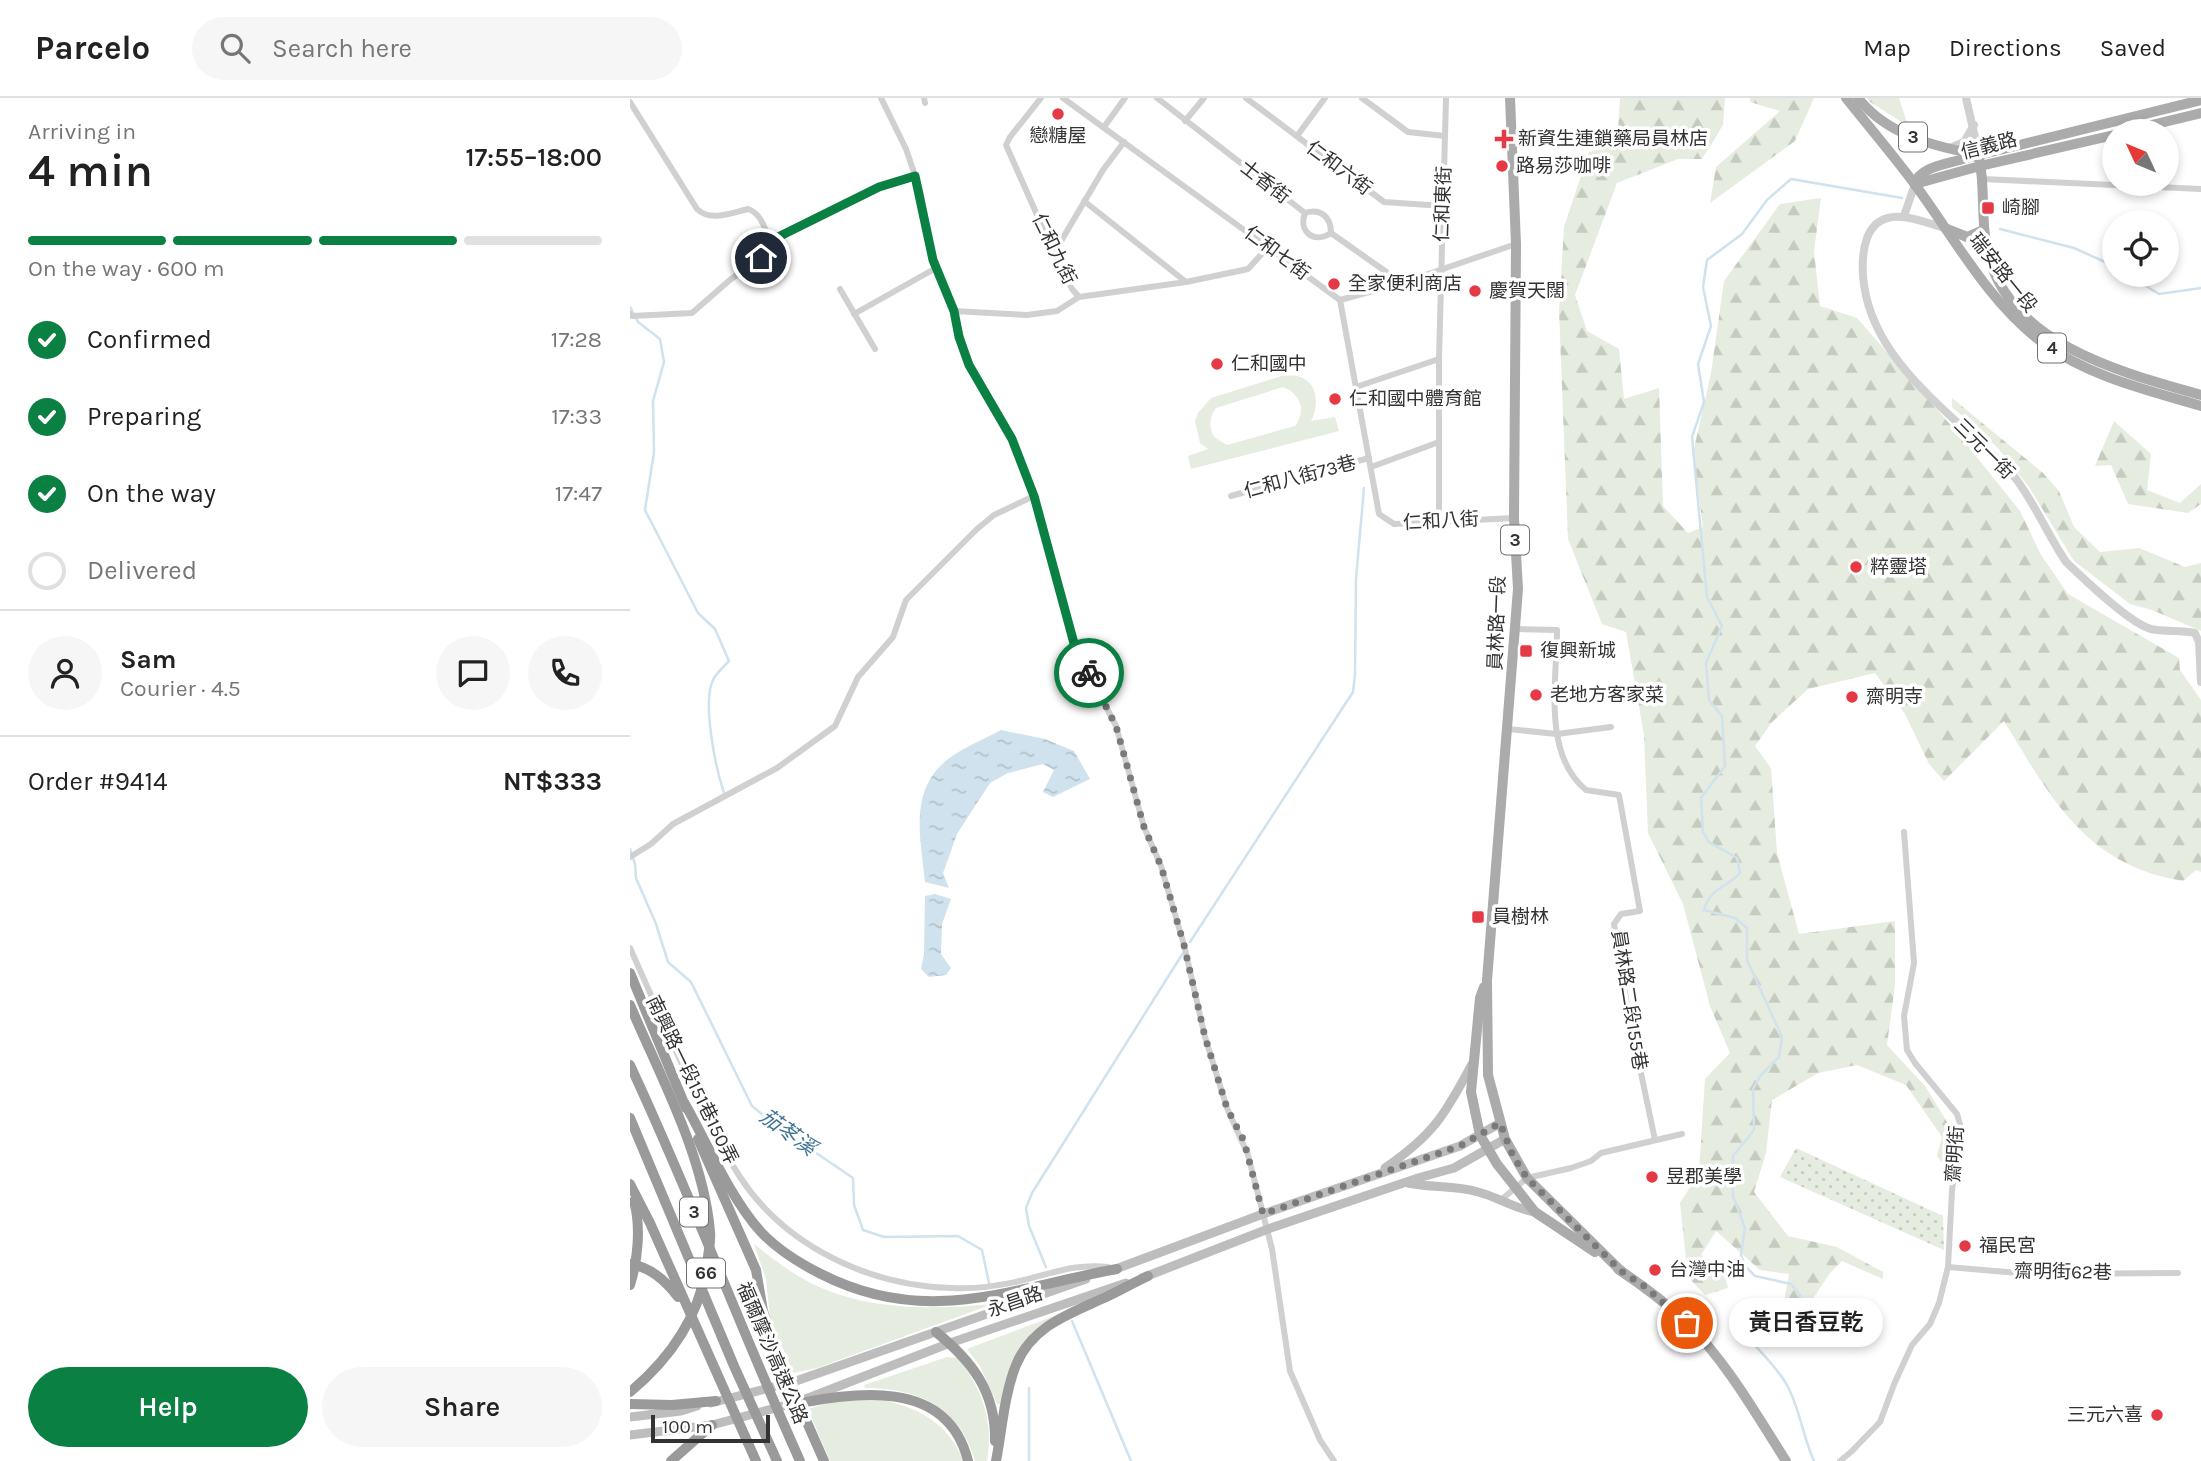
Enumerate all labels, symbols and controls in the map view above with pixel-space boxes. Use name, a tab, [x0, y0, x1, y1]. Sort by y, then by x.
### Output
search box	[192, 17, 682, 80]
text: Parcelo	[35, 29, 150, 67]
icon: search	[216, 29, 254, 67]
text: Search here	[272, 33, 412, 64]
text: Map	[1863, 34, 1911, 62]
text: Directions	[1949, 34, 2062, 62]
text: Saved	[2100, 34, 2166, 62]
marker: 戀糖屋	[1050, 106, 1066, 122]
text: Arriving in	[28, 118, 136, 145]
north arrow	[2102, 119, 2179, 196]
map controls	[2102, 119, 2179, 287]
road number: 3	[1899, 122, 1927, 152]
place label: 戀糖屋	[1029, 125, 1087, 147]
place label: 新資生連鎖藥局員林店	[1518, 128, 1708, 150]
street label: 信義路	[1959, 128, 2019, 164]
marker: 新資生連鎖藥局員林店	[1496, 131, 1512, 147]
street label: 仁和六街	[1302, 136, 1376, 200]
text: 17:55–18:00	[465, 142, 602, 173]
text: 4 min	[28, 144, 153, 198]
place label: 路易莎咖啡	[1516, 155, 1611, 177]
street label: 士香街	[1236, 156, 1294, 208]
marker: 路易莎咖啡	[1494, 158, 1510, 174]
street label: 仁和東街	[1431, 166, 1455, 242]
place label: 崎腳	[2002, 197, 2040, 219]
marker: 崎腳	[1980, 200, 1996, 216]
street label: 仁和九街	[1027, 210, 1081, 288]
button: locate	[2102, 210, 2179, 287]
street label: 仁和七街	[1240, 221, 1314, 285]
pin	[731, 228, 791, 288]
street label: 瑞安路一段	[1965, 229, 2041, 317]
icon: home	[742, 239, 780, 277]
text: On the way · 600 m	[28, 255, 225, 282]
place label: 全家便利商店	[1348, 273, 1462, 295]
marker: 全家便利商店	[1326, 276, 1342, 292]
place label: 慶賀天闊	[1489, 280, 1565, 302]
marker: 慶賀天闊	[1467, 283, 1483, 299]
icon: check	[28, 321, 66, 359]
text: Confirmed	[87, 324, 212, 355]
text: 17:28	[551, 326, 602, 353]
road number: 4	[2038, 334, 2066, 362]
place label: 仁和國中	[1231, 353, 1307, 375]
marker: 仁和國中	[1209, 356, 1225, 372]
place label: 仁和國中體育館	[1349, 388, 1482, 410]
marker: 仁和國中體育館	[1327, 391, 1343, 407]
icon: check	[28, 398, 66, 436]
text: Preparing	[87, 401, 201, 432]
text: 17:33	[551, 403, 602, 430]
street label: 三元一街	[1949, 414, 2019, 484]
street label: 仁和八街73巷	[1242, 451, 1358, 503]
icon: check	[28, 475, 66, 513]
text: On the way	[87, 478, 216, 509]
text: 17:47	[555, 480, 602, 507]
street label: 仁和八街	[1402, 508, 1480, 534]
road number: 3	[1501, 526, 1529, 555]
text: Delivered	[87, 555, 197, 586]
place label: 粹靈塔	[1870, 556, 1927, 578]
marker: 粹靈塔	[1848, 559, 1864, 575]
street label: 員林路一段	[1484, 575, 1510, 671]
button: person	[28, 636, 102, 710]
button: chat	[436, 636, 510, 710]
button: phone	[528, 636, 602, 710]
courier	[1054, 638, 1124, 708]
place label: 復興新城	[1540, 640, 1616, 662]
marker: 復興新城	[1518, 643, 1534, 659]
text: Sam	[120, 644, 176, 675]
icon: bike	[1070, 654, 1108, 692]
text: Courier · 4.5	[120, 675, 241, 702]
place label: 老地方客家菜	[1550, 684, 1664, 706]
place label: 齋明寺	[1866, 686, 1923, 708]
marker: 老地方客家菜	[1528, 687, 1544, 703]
marker: 齋明寺	[1844, 689, 1860, 705]
text: Order #9414	[28, 766, 168, 797]
text: NT$333	[503, 766, 602, 797]
place label: 員樹林	[1492, 906, 1549, 928]
marker: 員樹林	[1470, 909, 1486, 925]
street label: 員林路二段155巷	[1607, 928, 1651, 1072]
street label: 南興路一段151巷150弄	[642, 992, 742, 1168]
water label: 茄苳溪	[755, 1104, 823, 1162]
street label: 齋明街	[1942, 1125, 1968, 1183]
place label: 昱郡美學	[1666, 1166, 1742, 1188]
marker: 昱郡美學	[1644, 1169, 1660, 1185]
road number: 3	[680, 1198, 708, 1226]
place label: 福民宮	[1979, 1235, 2036, 1257]
marker: 福民宮	[1957, 1238, 1973, 1254]
road number: 66	[687, 1258, 725, 1288]
place label: 台灣中油	[1669, 1259, 1745, 1281]
street label: 齋明街62巷	[2014, 1260, 2112, 1284]
marker: 台灣中油	[1647, 1262, 1663, 1278]
street label: 福爾摩沙高速公路	[732, 1279, 812, 1427]
street label: 永昌路	[984, 1282, 1046, 1322]
pin	[1657, 1293, 1717, 1353]
callout: 黃日香豆乾	[1729, 1298, 1883, 1348]
icon: bag	[1668, 1304, 1706, 1342]
text: 黃日香豆乾	[1749, 1309, 1864, 1336]
button: Help	[28, 1367, 308, 1447]
button: Share	[322, 1367, 602, 1447]
place label: 三元六喜	[2067, 1404, 2143, 1426]
marker: 三元六喜	[2149, 1407, 2165, 1423]
scale bar	[651, 1412, 770, 1444]
text: 100 m	[662, 1416, 713, 1438]

